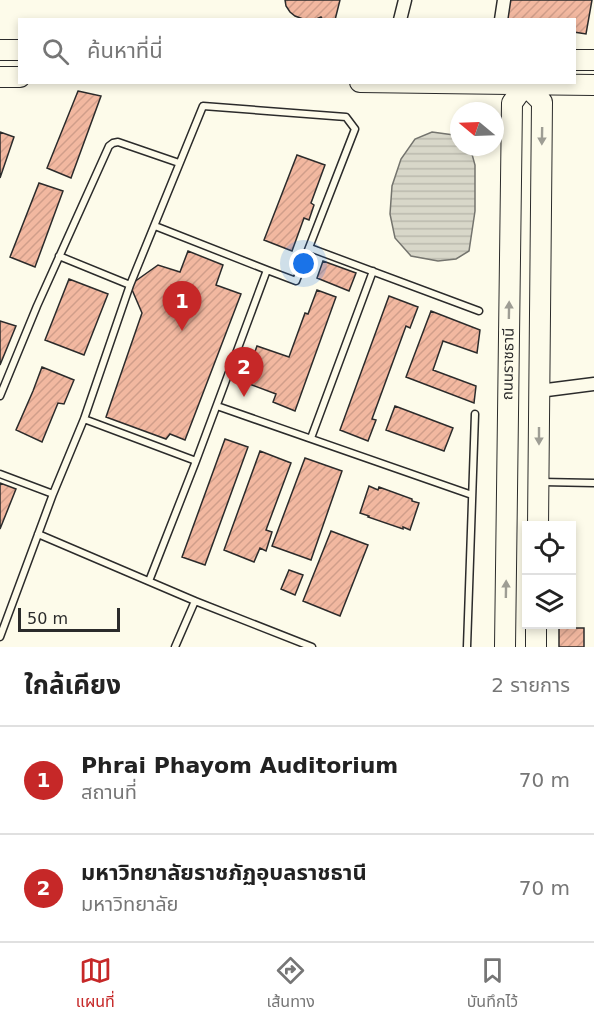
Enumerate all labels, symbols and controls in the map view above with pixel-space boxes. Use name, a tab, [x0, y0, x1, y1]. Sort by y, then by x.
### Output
search box	[18, 18, 576, 84]
icon: search	[39, 35, 72, 68]
text: ค้นหาที่นี่	[87, 38, 163, 63]
north arrow	[450, 102, 504, 156]
one-way arrow	[537, 127, 547, 146]
your location	[289, 249, 318, 278]
pin: 1	[162, 282, 201, 331]
one-way arrow	[504, 300, 514, 319]
street label: ถนนราชธานี	[498, 328, 518, 400]
pin: 2	[224, 348, 264, 397]
one-way arrow	[534, 426, 544, 445]
map controls	[522, 521, 576, 629]
button: locate	[522, 521, 576, 575]
button: layers	[522, 575, 576, 629]
one-way arrow	[501, 579, 510, 598]
scale bar	[18, 605, 120, 632]
text: 50 m	[27, 609, 68, 628]
text: ใกล้เคียง	[24, 670, 121, 700]
text: 2 รายการ	[491, 673, 570, 697]
text: Phrai Phayom Auditorium	[81, 753, 398, 778]
text: 1	[37, 768, 50, 792]
text: 70 m	[519, 768, 570, 792]
text: สถานที่	[81, 780, 137, 804]
text: มหาวิทยาลัยราชภัฏอุบลราชธานี	[81, 860, 367, 885]
text: 2	[37, 876, 50, 900]
text: 70 m	[519, 876, 570, 900]
text: มหาวิทยาลัย	[81, 892, 178, 916]
tab: แผนที่	[76, 954, 115, 1014]
tab: เส้นทาง	[267, 954, 315, 1014]
tab: บันทึกไว้	[467, 954, 518, 1014]

